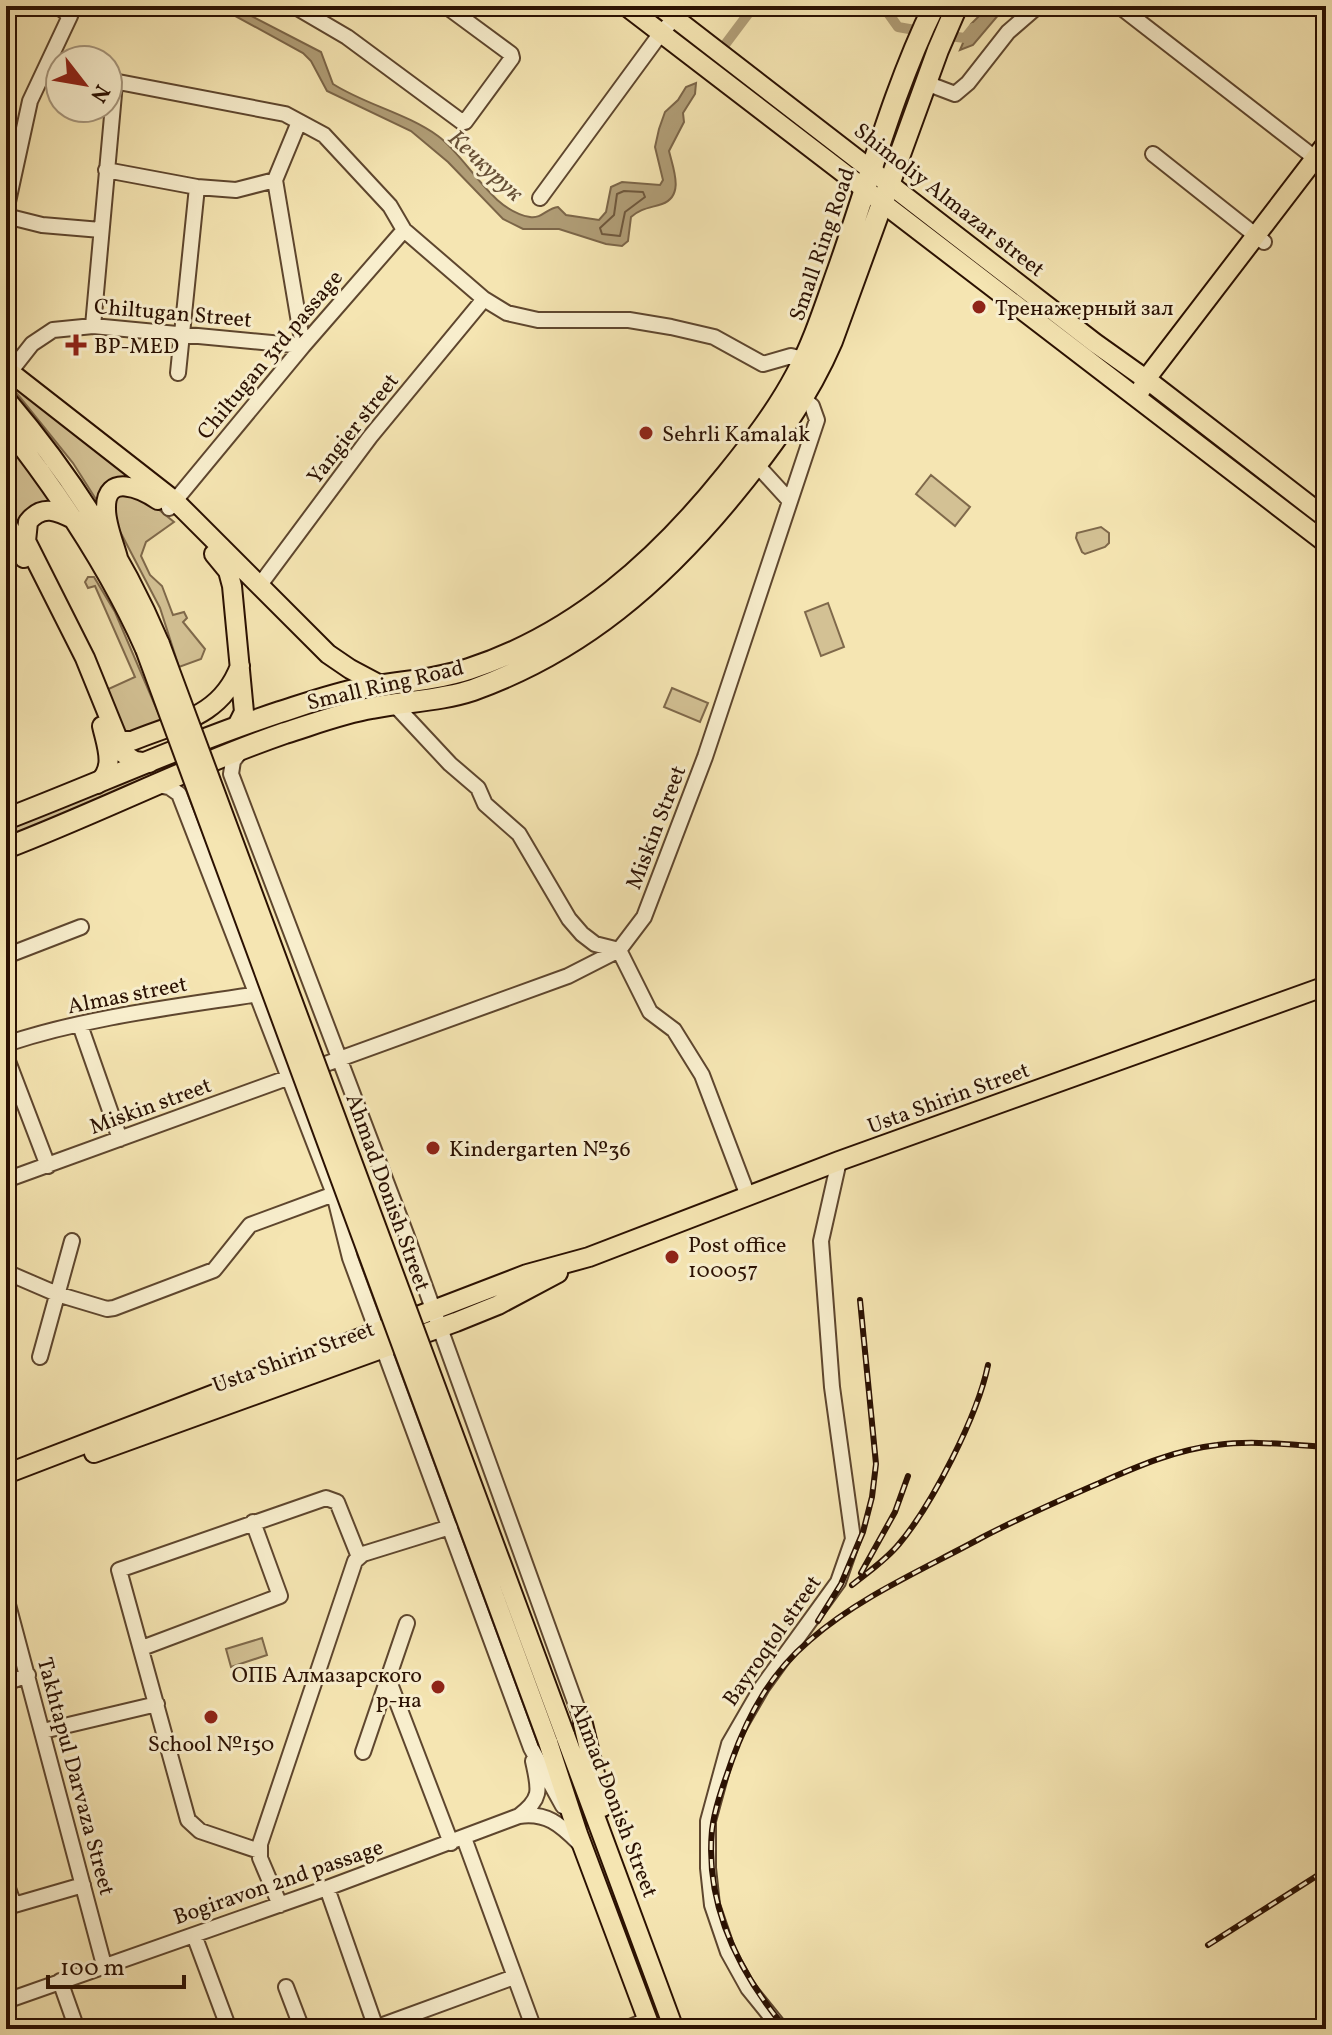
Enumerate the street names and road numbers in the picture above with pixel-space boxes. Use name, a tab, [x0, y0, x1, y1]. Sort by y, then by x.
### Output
street label: Shimoliy Almazar street	[846, 117, 1051, 286]
street label: Small Ring Road	[783, 164, 864, 326]
street label: Chiltugan 3rd passage	[191, 264, 351, 447]
street label: Chiltugan Street	[93, 292, 253, 337]
street label: Yangier street	[301, 367, 407, 492]
street label: Small Ring Road	[304, 653, 467, 720]
street label: Miskin Street	[620, 761, 695, 894]
street label: Almas street	[65, 970, 190, 1023]
street label: Usta Shirin Street	[864, 1056, 1034, 1143]
street label: Miskin street	[86, 1071, 216, 1144]
street label: Ahmad Donish Street	[337, 1090, 437, 1296]
street label: Usta Shirin Street	[209, 1315, 379, 1402]
street label: Bayroqtol street	[716, 1569, 830, 1713]
street label: Takhtapul Darvaza Street	[28, 1654, 121, 1899]
street label: Ahmad Donish Street	[561, 1697, 664, 1903]
street label: Bogiravon 2nd passage	[170, 1833, 388, 1934]

